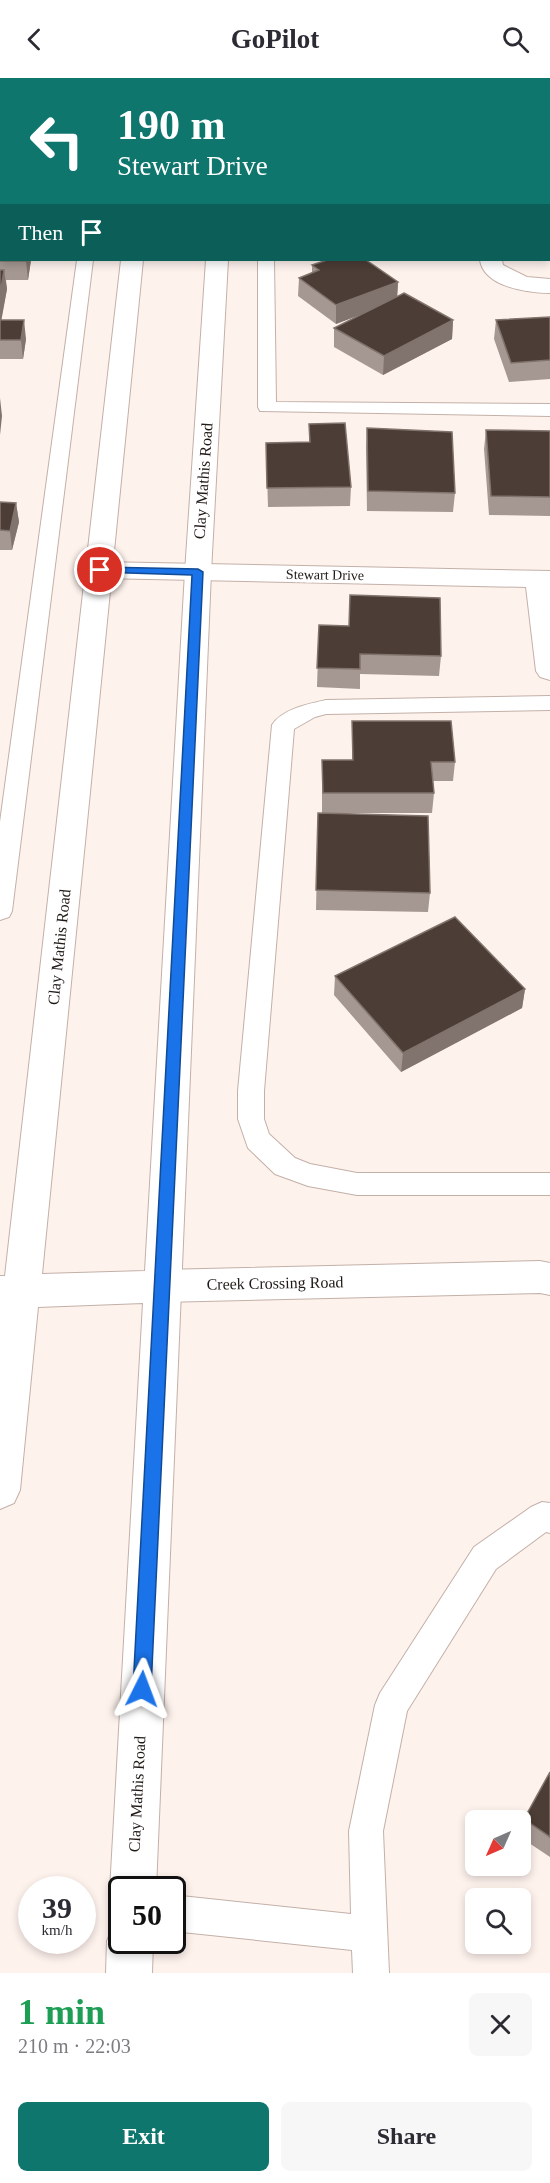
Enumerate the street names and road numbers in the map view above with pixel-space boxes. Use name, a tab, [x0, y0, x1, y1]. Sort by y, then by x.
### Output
street label: Clay Mathis Road	[190, 422, 217, 540]
street label: Stewart Drive	[286, 567, 364, 583]
street label: Clay Mathis Road	[44, 888, 75, 1006]
street label: Creek Crossing Road	[206, 1273, 344, 1294]
street label: Clay Mathis Road	[125, 1735, 150, 1853]

